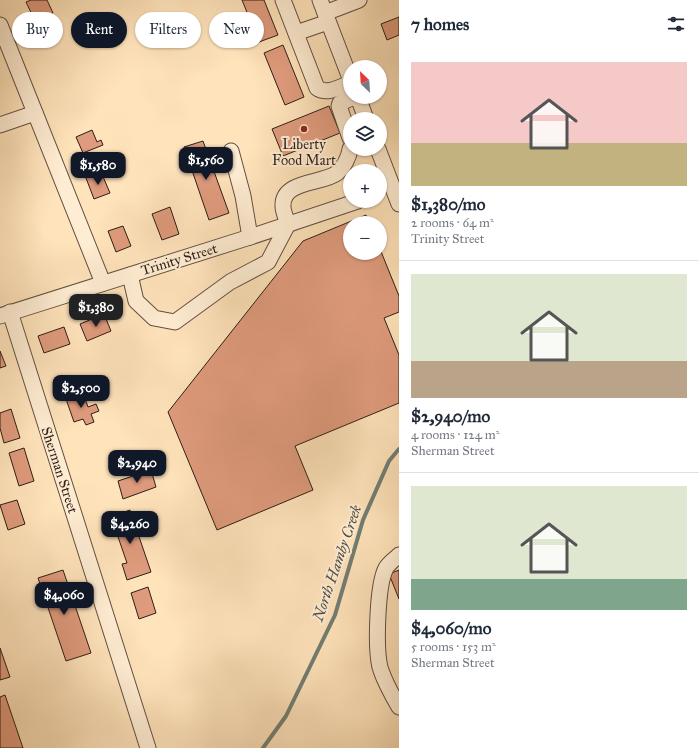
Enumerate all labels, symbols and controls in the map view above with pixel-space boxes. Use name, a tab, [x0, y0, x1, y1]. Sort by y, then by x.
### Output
chip: Buy	[12, 12, 63, 48]
chip: Rent	[71, 12, 127, 48]
chip: Filters	[135, 12, 201, 48]
chip: New	[209, 12, 264, 48]
icon: filters	[665, 13, 687, 35]
text: 7 homes	[411, 14, 469, 35]
north arrow	[343, 60, 387, 104]
map controls	[343, 60, 387, 260]
icon: home	[513, 88, 585, 160]
button: layers	[343, 112, 387, 156]
marker: Liberty Food Mart	[299, 124, 309, 134]
place label: Liberty Food Mart	[272, 136, 336, 169]
pin: $1,560	[173, 147, 239, 181]
pin: $1,580	[65, 152, 131, 186]
text: $1,560	[188, 152, 224, 168]
text: $1,580	[80, 157, 116, 173]
button: +	[343, 164, 387, 208]
text: $1,380/mo	[411, 194, 486, 215]
text: 2 rooms · 64 m²	[411, 215, 494, 231]
button: −	[343, 216, 387, 260]
text: Trinity Street	[411, 231, 484, 247]
street label: Trinity Street	[139, 240, 219, 279]
pin: $1,380	[63, 294, 129, 328]
text: $1,380	[78, 299, 114, 315]
icon: home	[513, 300, 585, 372]
pin: $2,500	[48, 375, 114, 409]
text: $2,500	[62, 380, 100, 396]
text: $2,940/mo	[411, 406, 490, 427]
street label: Sherman Street	[38, 425, 82, 516]
text: 4 rooms · 124 m²	[411, 427, 500, 443]
text: Sherman Street	[411, 443, 495, 459]
pin: $2,940	[104, 450, 170, 484]
text: $2,940	[117, 455, 157, 471]
water label: North Hamby Creek	[308, 502, 365, 624]
pin: $4,260	[97, 511, 163, 545]
icon: home	[513, 512, 585, 584]
text: $4,260	[110, 516, 150, 532]
pin: $4,060	[31, 582, 97, 616]
text: $4,060	[44, 587, 84, 603]
text: $4,060/mo	[411, 618, 491, 639]
text: 5 rooms · 153 m²	[411, 639, 496, 655]
text: Sherman Street	[411, 655, 495, 671]

